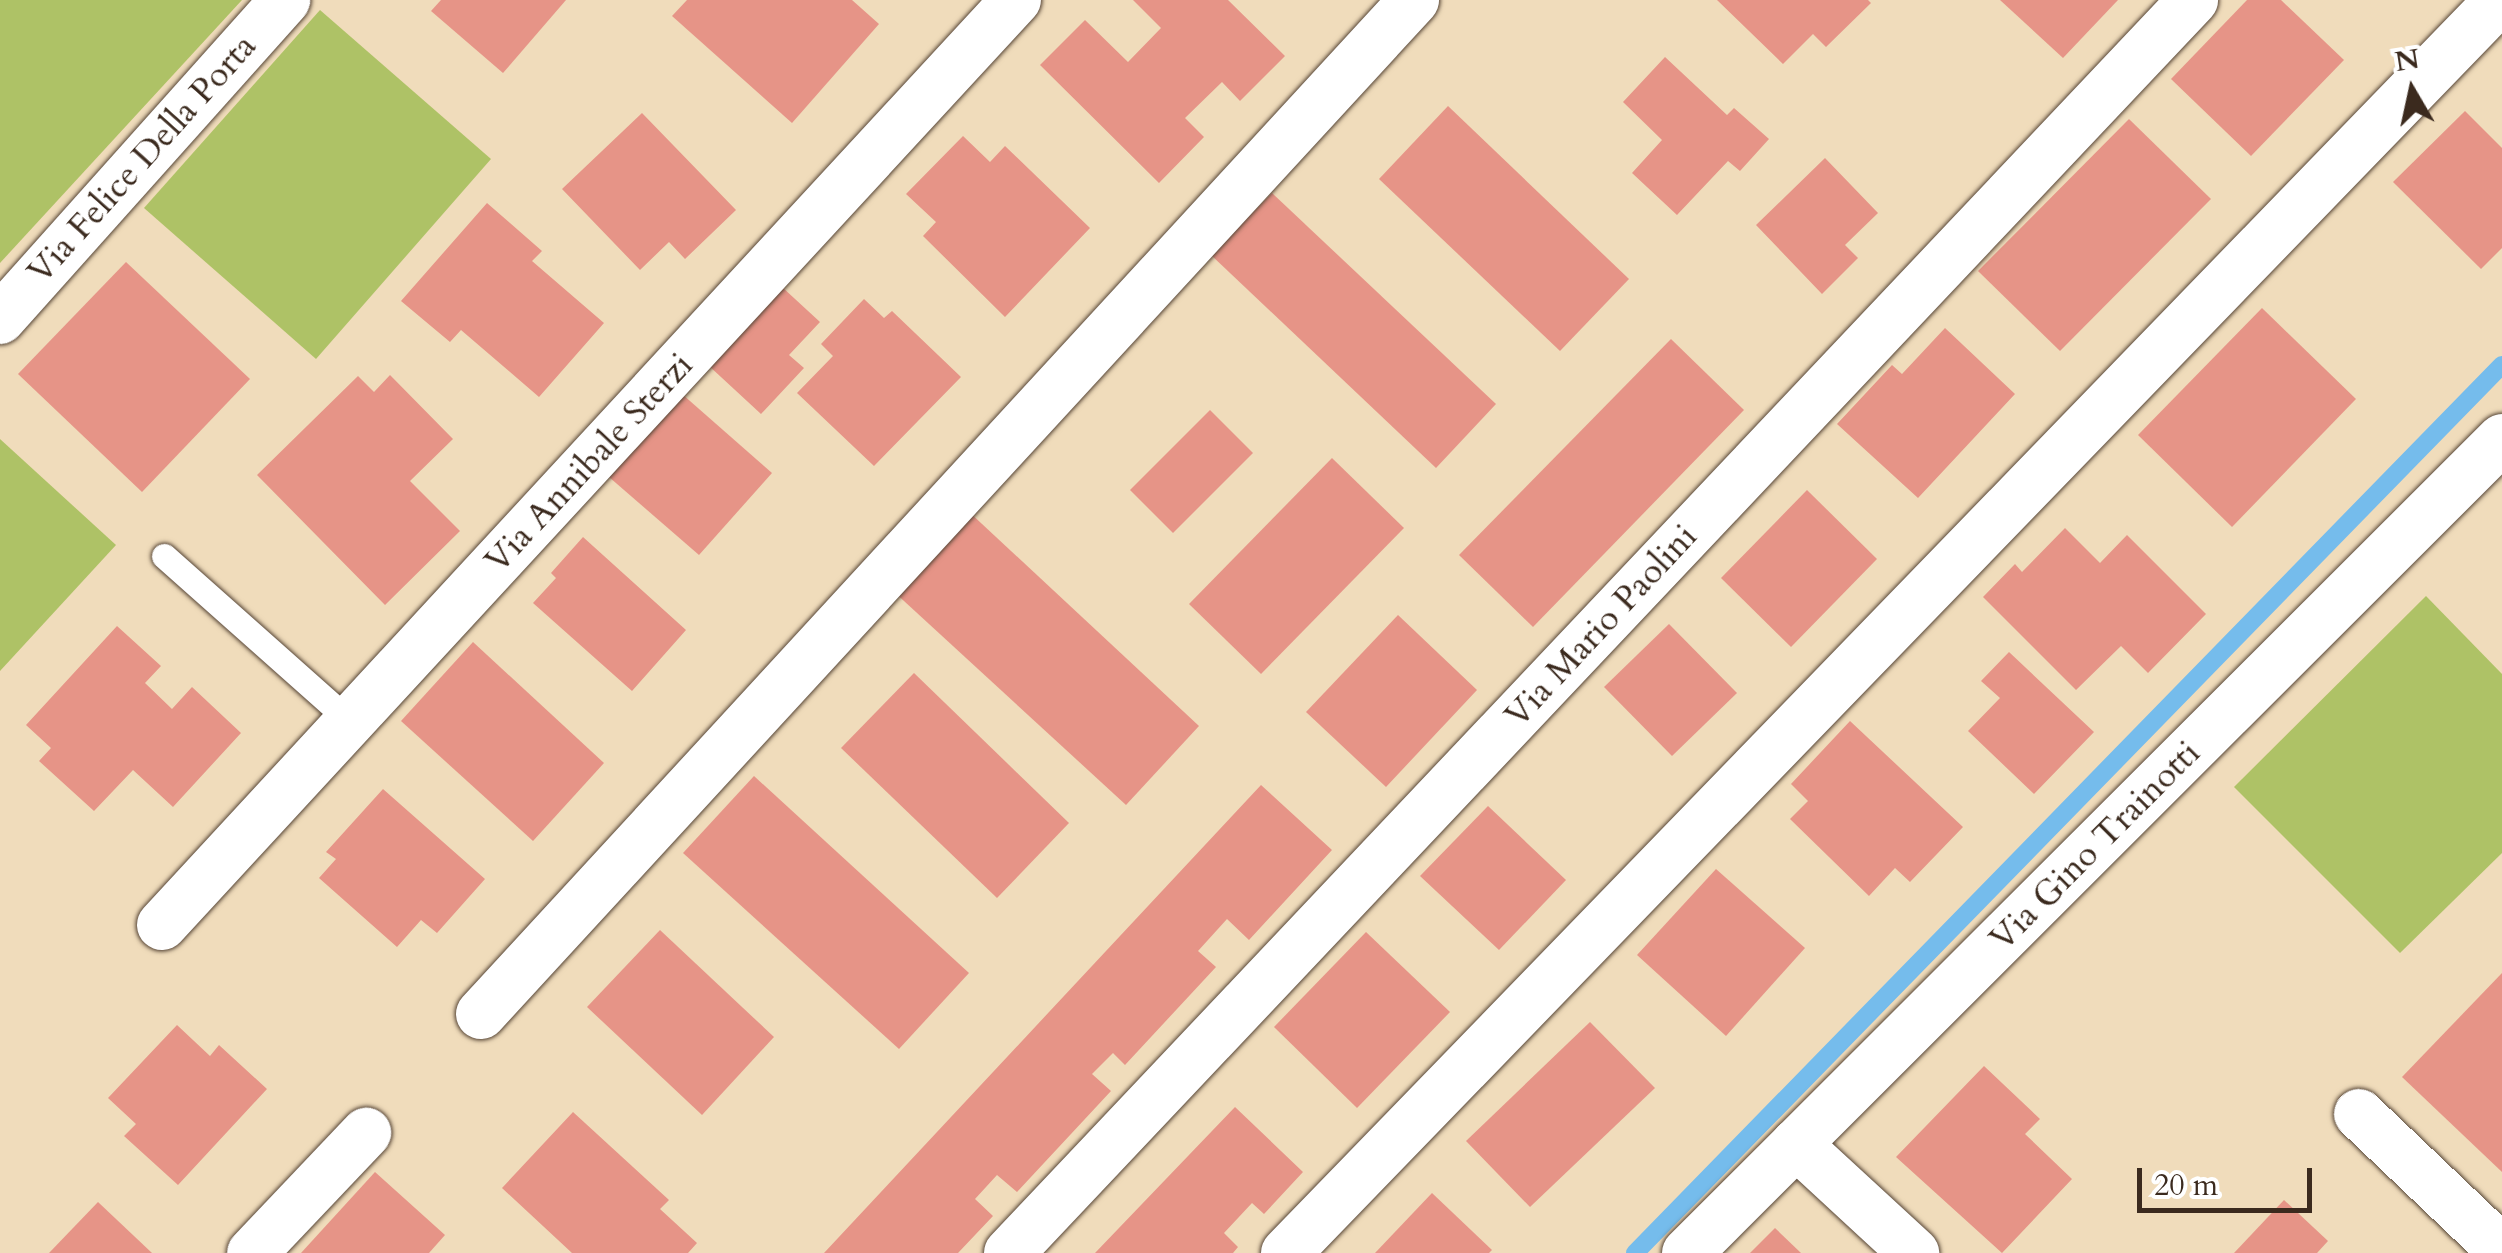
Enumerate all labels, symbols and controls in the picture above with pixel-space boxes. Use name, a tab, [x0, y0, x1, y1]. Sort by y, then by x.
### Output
street label: Via Felice Della Porta	[19, 26, 265, 292]
north arrow	[2362, 40, 2462, 140]
text: N	[2392, 40, 2422, 81]
street label: Via Annibale Sterzi	[476, 344, 702, 582]
street label: Via Mario Paolini	[1496, 516, 1706, 736]
street label: Via Gino Trainotti	[1981, 732, 2209, 960]
scale bar	[2142, 1148, 2317, 1210]
text: 20 m	[2154, 1165, 2218, 1206]

